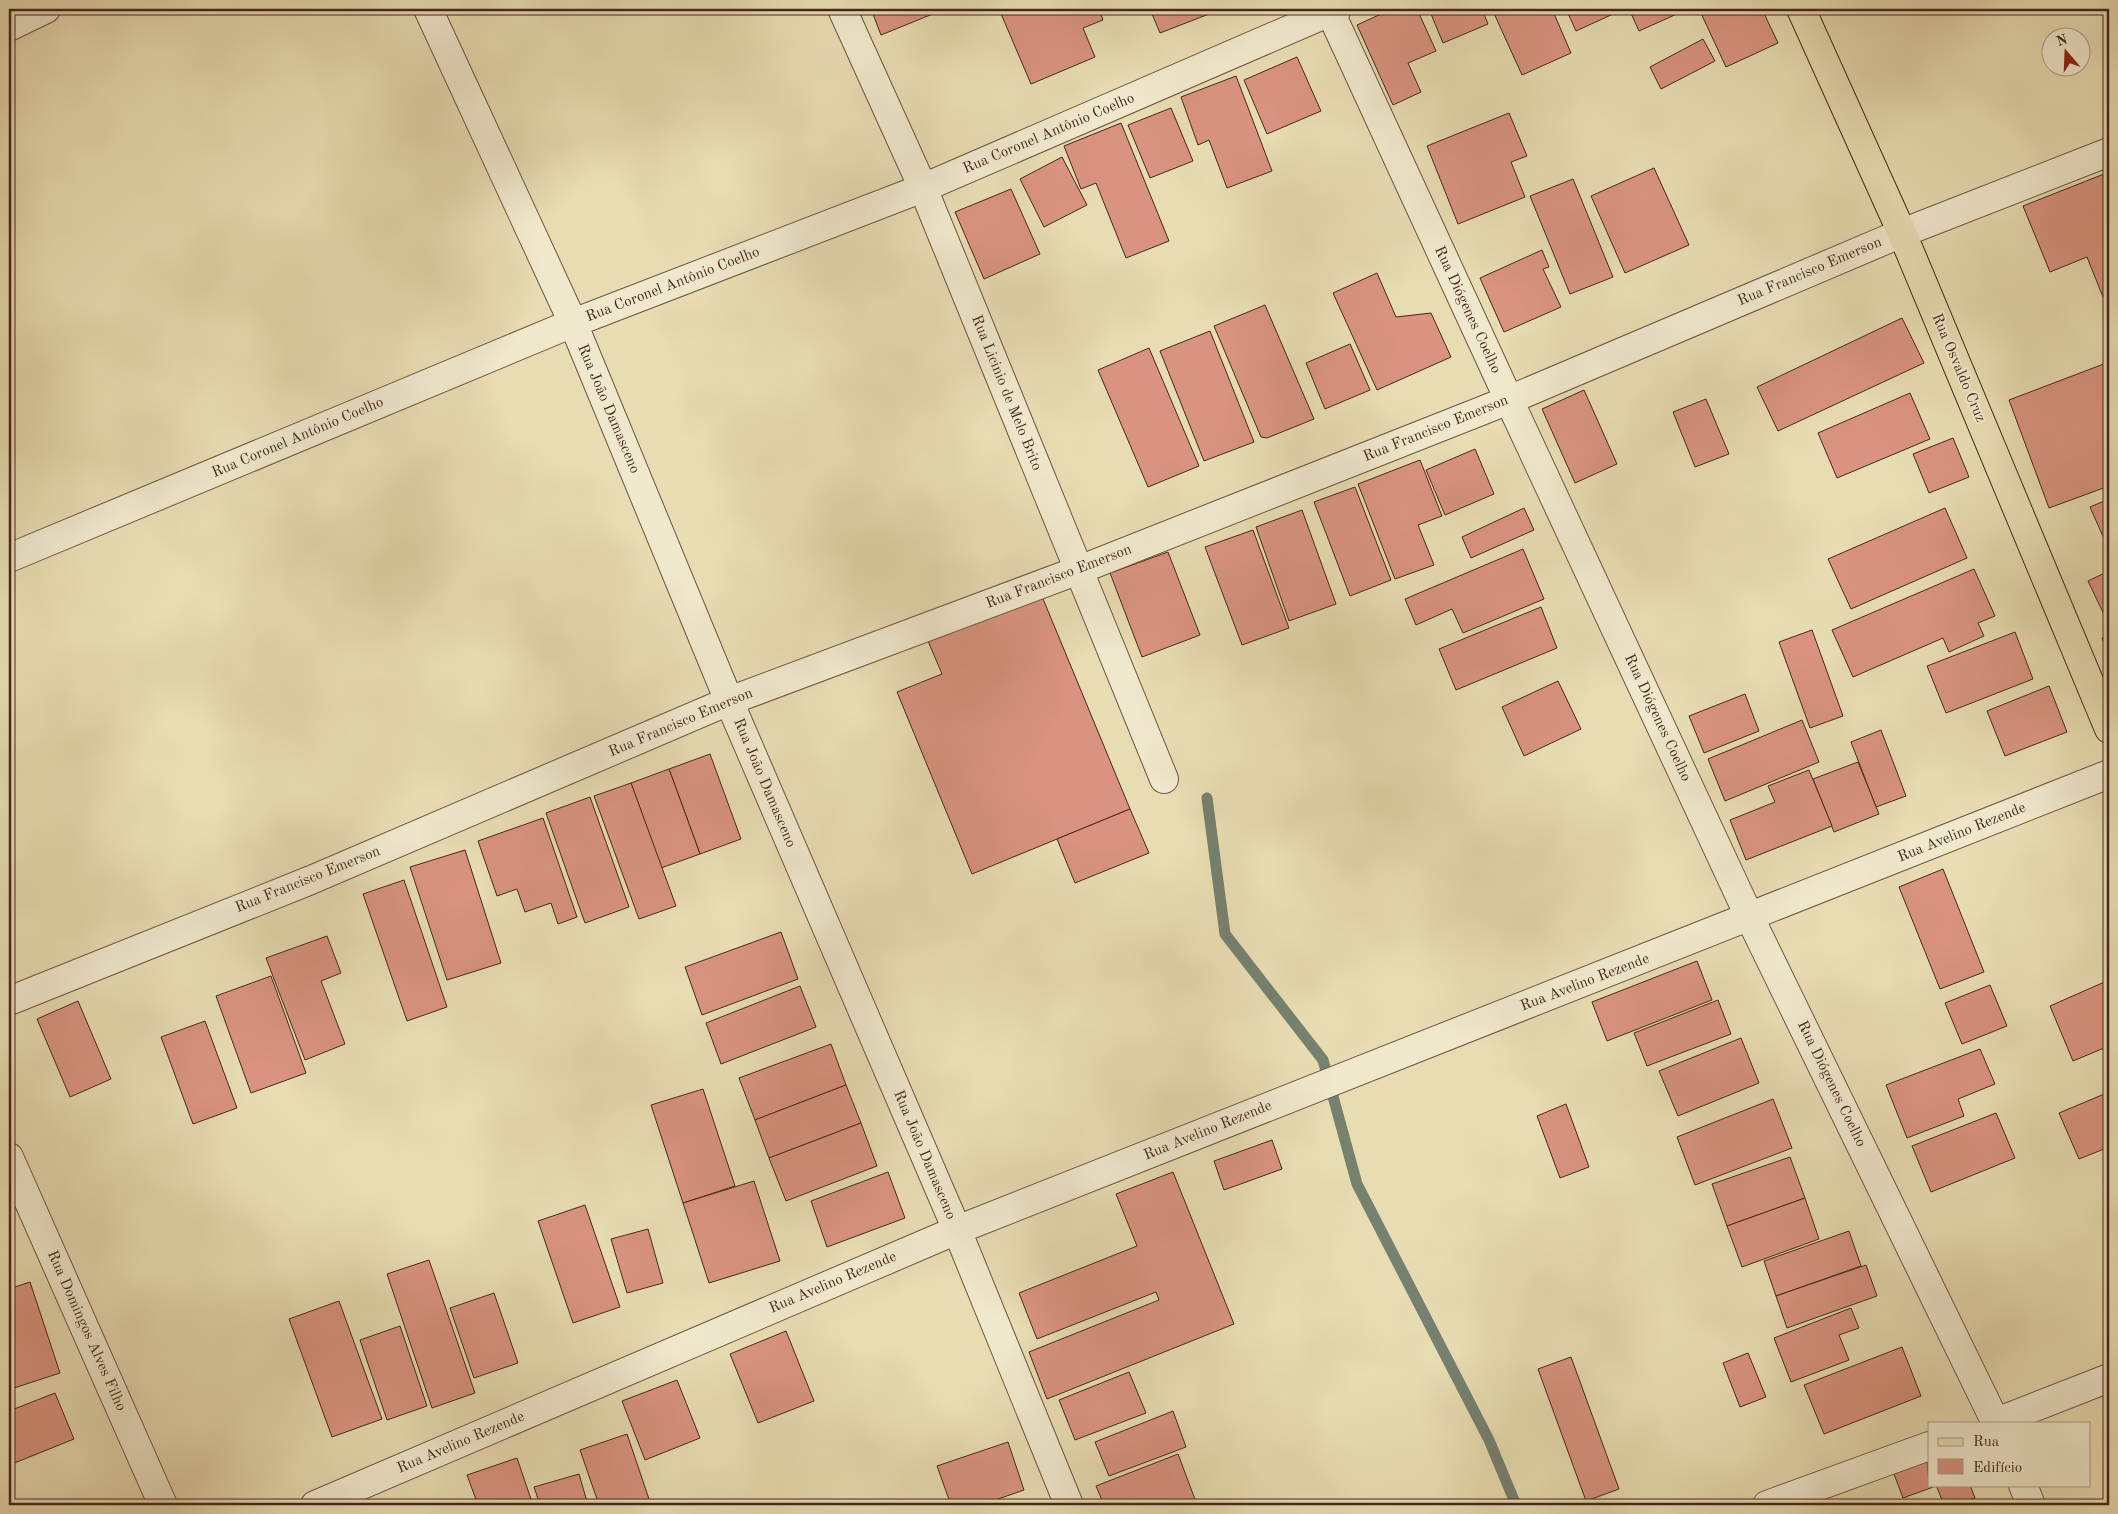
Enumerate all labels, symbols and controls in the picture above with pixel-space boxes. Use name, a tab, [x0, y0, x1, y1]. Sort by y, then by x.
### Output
north arrow	[2040, 28, 2090, 78]
text: N	[2055, 32, 2070, 49]
street label: Rua Coronel Antônio Coelho	[961, 91, 1137, 177]
street label: Rua Francisco Emerson	[1736, 235, 1884, 309]
street label: Rua Diógenes Coelho	[1431, 244, 1503, 376]
street label: Rua Coronel Antônio Coelho	[584, 245, 762, 325]
street label: Rua Osvaldo Cruz	[1928, 311, 1988, 425]
street label: Rua Licinio de Melo Brito	[968, 313, 1044, 473]
street label: Rua João Damasceno	[574, 342, 642, 476]
street label: Rua Francisco Emerson	[1361, 393, 1511, 465]
street label: Rua Coronel Antônio Coelho	[210, 395, 386, 481]
street label: Rua Francisco Emerson	[984, 542, 1134, 612]
street label: Rua Diógenes Coelho	[1621, 652, 1693, 784]
street label: Rua Francisco Emerson	[607, 686, 755, 760]
street label: Rua João Damasceno	[730, 716, 798, 850]
street label: Rua Avelino Rezende	[1896, 800, 2028, 866]
street label: Rua Francisco Emerson	[233, 844, 383, 916]
street label: Rua Avelino Rezende	[1518, 951, 1652, 1015]
street label: Rua Diógenes Coelho	[1794, 1019, 1868, 1149]
street label: Rua João Damasceno	[890, 1088, 958, 1222]
street label: Rua Avelino Rezende	[1142, 1098, 1274, 1164]
street label: Rua Domingos Alves Filho	[44, 1248, 128, 1414]
street label: Rua Avelino Rezende	[767, 1249, 899, 1317]
street label: Rua Avelino Rezende	[395, 1409, 527, 1477]
legend	[1928, 1422, 2090, 1486]
text: Rua	[1973, 1435, 2000, 1450]
text: Edifício	[1973, 1461, 2022, 1476]

